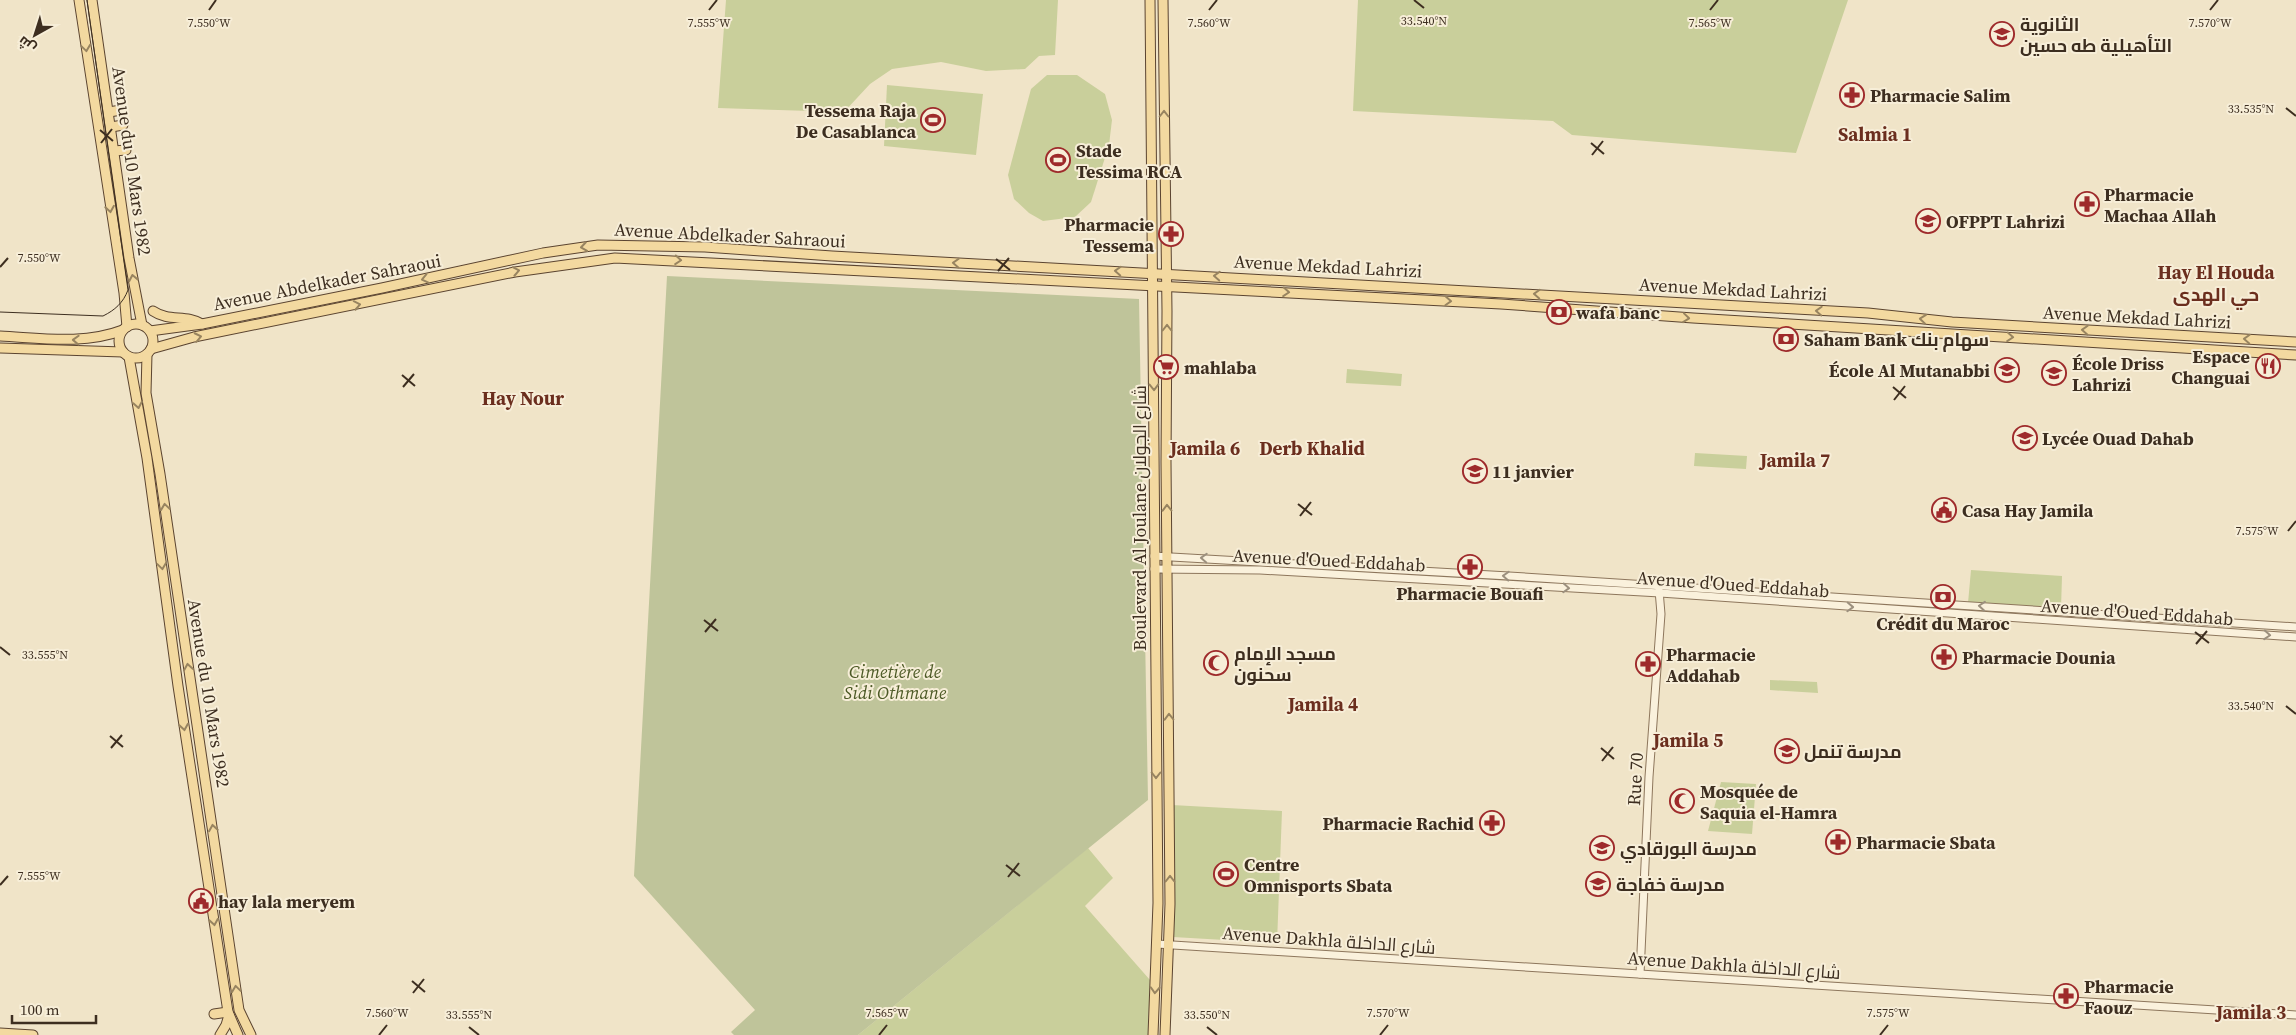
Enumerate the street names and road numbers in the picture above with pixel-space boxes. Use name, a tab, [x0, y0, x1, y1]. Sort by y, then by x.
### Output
street label: Avenue du 10 Mars 1982	[106, 65, 158, 257]
street label: Avenue Abdelkader Sahraoui	[614, 216, 846, 254]
street label: Avenue Abdelkader Sahraoui	[211, 248, 443, 316]
street label: Avenue Mekdad Lahrizi	[1233, 249, 1423, 283]
street label: Avenue Mekdad Lahrizi	[1638, 272, 1828, 306]
street label: Avenue Mekdad Lahrizi	[2042, 300, 2232, 334]
street label: Boulevard Al Joulane شارع الجولان	[1127, 385, 1152, 651]
street label: Avenue d'Oued Eddahab	[1232, 542, 1426, 578]
street label: Avenue d'Oued Eddahab	[1636, 565, 1830, 603]
street label: Avenue d'Oued Eddahab	[2040, 593, 2234, 631]
street label: Avenue du 10 Mars 1982	[182, 597, 236, 789]
street label: Rue 70	[1621, 752, 1649, 806]
street label: Avenue Dakhla شارع الداخلة	[1222, 920, 1436, 960]
street label: Avenue Dakhla شارع الداخلة	[1627, 945, 1841, 985]

